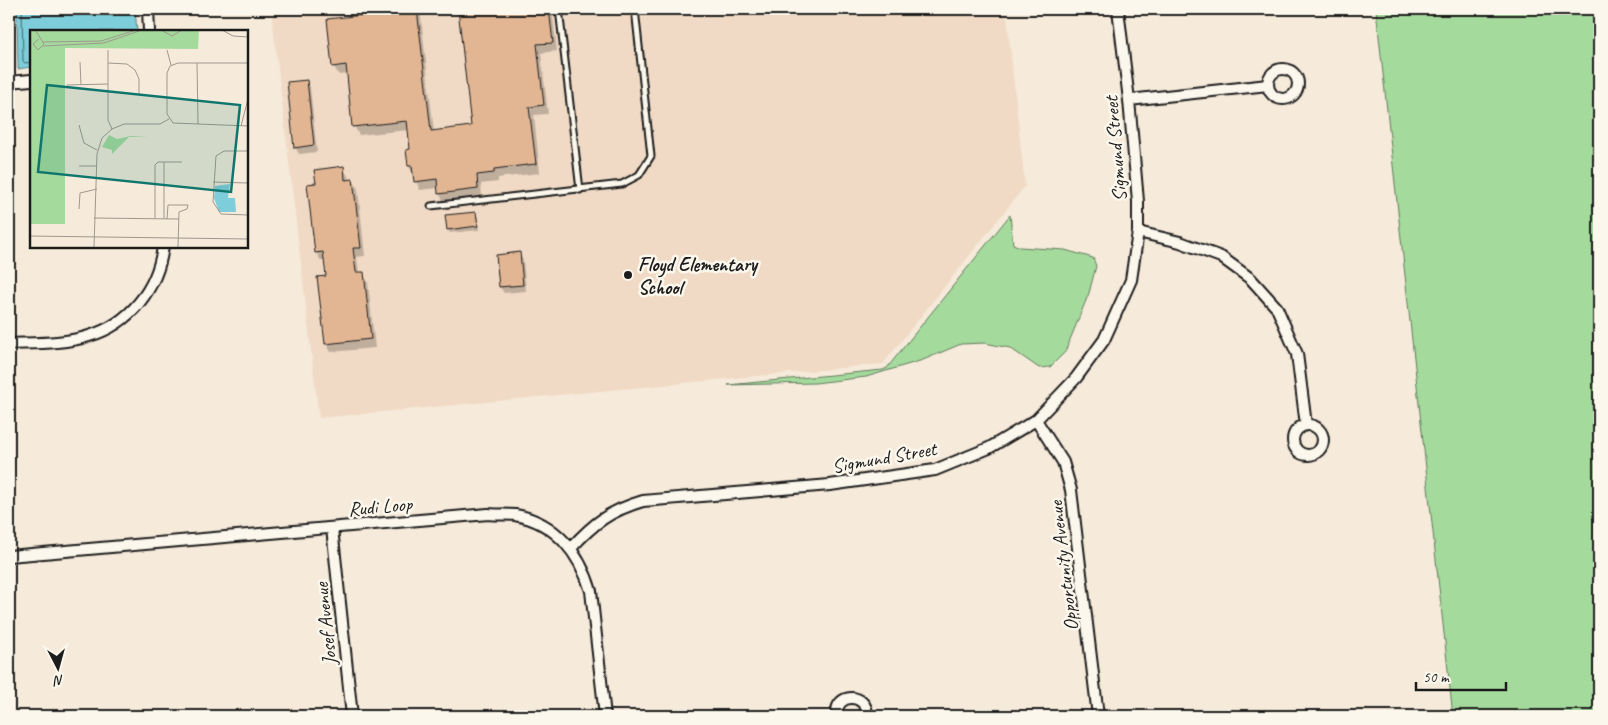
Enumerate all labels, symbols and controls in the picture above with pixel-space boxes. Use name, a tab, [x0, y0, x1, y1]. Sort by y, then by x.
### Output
inset map	[30, 30, 248, 248]
street label: Sigmund Street	[1098, 93, 1133, 203]
place label: Floyd Elementary School	[638, 252, 759, 300]
marker: Floyd Elementary School	[622, 269, 634, 281]
street label: Sigmund Street	[830, 436, 941, 479]
street label: Rudi Loop	[347, 491, 415, 522]
street label: Opportunity Avenue	[1043, 498, 1084, 632]
street label: Josef Avenue	[309, 580, 342, 667]
north arrow	[32, 642, 82, 692]
scale bar	[1416, 660, 1506, 692]
text: 50 m	[1423, 668, 1450, 687]
text: N	[52, 672, 65, 690]

